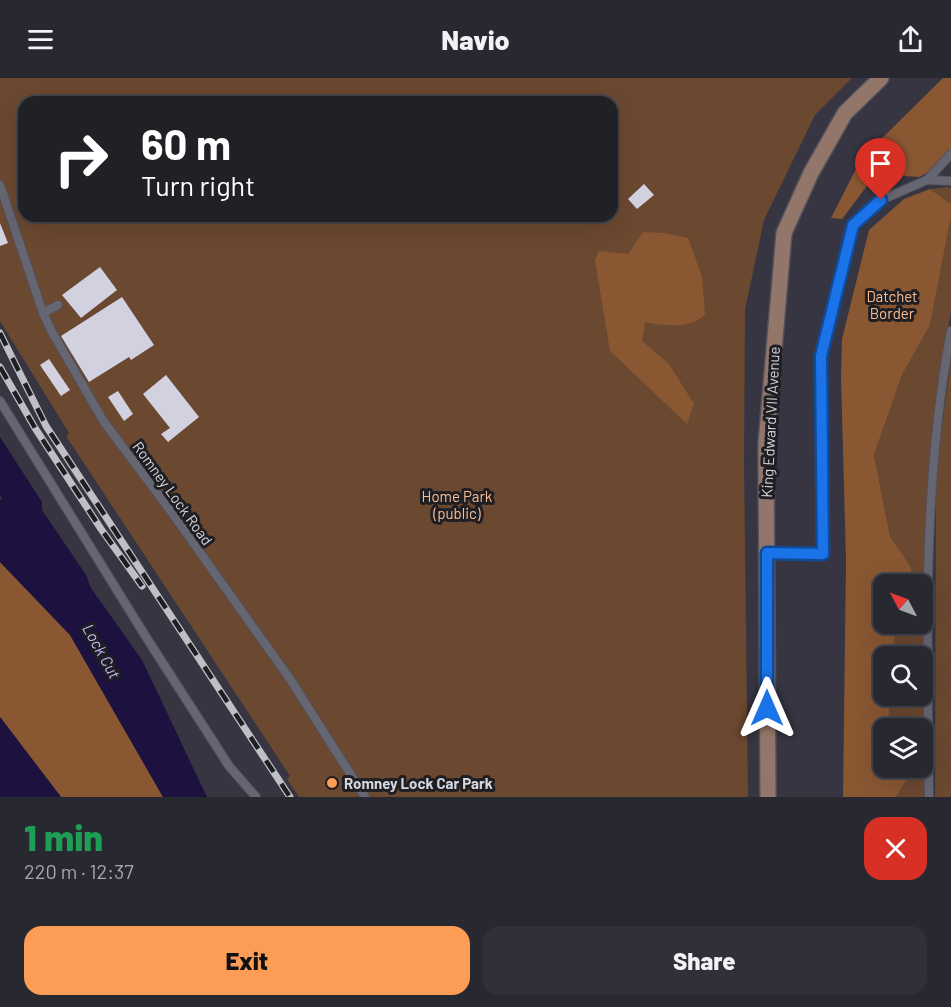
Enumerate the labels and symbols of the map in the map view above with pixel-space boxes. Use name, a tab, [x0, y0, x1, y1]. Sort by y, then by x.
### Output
pin	[855, 138, 906, 200]
park label: Datchet Border	[866, 287, 918, 322]
street label: King Edward VII Avenue	[757, 346, 783, 498]
street label: Romney Lock Road	[129, 438, 217, 548]
park label: Home Park (public)	[422, 487, 493, 522]
north arrow	[873, 574, 933, 634]
water label: Lock Cut	[79, 620, 125, 682]
position arrow	[735, 676, 799, 740]
place label: Romney Lock Car Park	[344, 774, 493, 792]
marker: Romney Lock Car Park	[325, 776, 339, 790]

